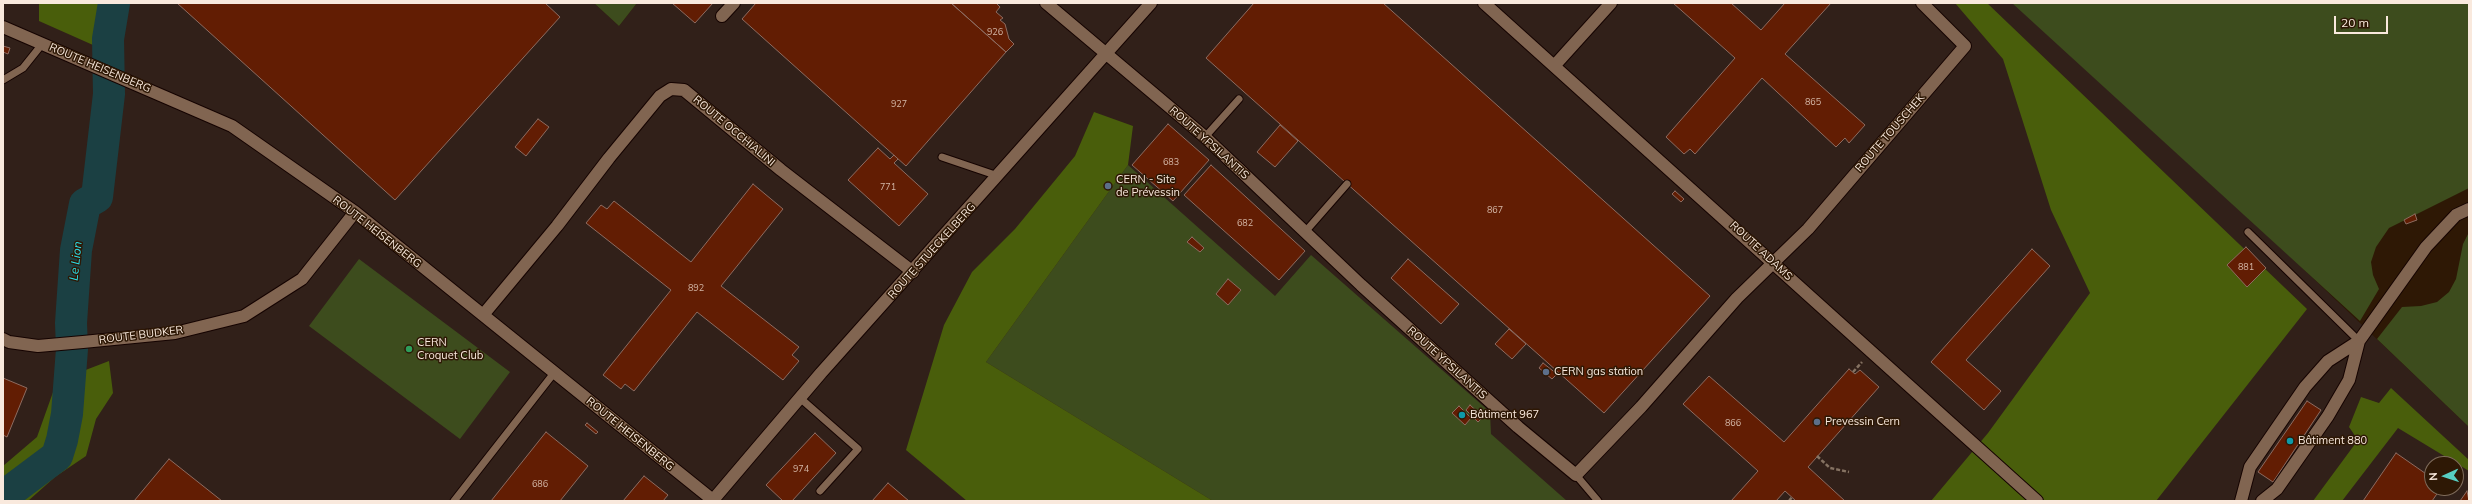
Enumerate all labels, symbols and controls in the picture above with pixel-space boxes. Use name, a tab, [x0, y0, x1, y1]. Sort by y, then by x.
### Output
scale bar	[2336, 8, 2390, 34]
text: 20 m	[2341, 15, 2369, 30]
house number: 926	[987, 27, 1003, 37]
street label: ROUTE HEISENBERG	[47, 41, 153, 95]
street label: ROUTE TOUSCHEK	[1853, 91, 1927, 175]
street label: ROUTE OCCHIALINI	[690, 93, 778, 169]
house number: 865	[1805, 97, 1821, 107]
house number: 927	[891, 99, 907, 109]
street label: ROUTE YPSILANTIS	[1167, 104, 1251, 182]
house number: 683	[1163, 157, 1179, 167]
place label: CERN - Site de Prévessin	[1116, 173, 1180, 199]
marker: CERN - Site de Prévessin	[1103, 181, 1113, 191]
house number: 771	[880, 182, 896, 192]
street label: ROUTE HEISENBERG	[330, 193, 424, 271]
street label: ROUTE STUECKELBERG	[885, 200, 979, 302]
house number: 867	[1487, 205, 1503, 215]
house number: 682	[1237, 218, 1253, 228]
street label: ROUTE ADAMS	[1727, 219, 1795, 283]
water label: Le Lion	[67, 241, 85, 281]
house number: 881	[2238, 262, 2254, 272]
house number: 892	[688, 283, 704, 293]
street label: ROUTE BUDKER	[98, 323, 184, 347]
street label: ROUTE YPSILANTIS	[1405, 324, 1489, 402]
place label: CERN Croquet Club	[417, 336, 483, 362]
marker: CERN Croquet Club	[404, 344, 414, 354]
place label: CERN gas station	[1554, 365, 1643, 379]
marker: CERN gas station	[1541, 367, 1551, 377]
street label: ROUTE HEISENBERG	[584, 395, 676, 473]
place label: Bâtiment 967	[1470, 408, 1539, 422]
marker: Bâtiment 967	[1457, 410, 1467, 420]
place label: Prevessin Cern	[1825, 415, 1900, 429]
marker: Prevessin Cern	[1812, 417, 1822, 427]
house number: 866	[1725, 418, 1741, 428]
place label: Bâtiment 880	[2298, 434, 2367, 448]
marker: Bâtiment 880	[2285, 436, 2295, 446]
north arrow	[2424, 456, 2464, 496]
house number: 974	[793, 464, 809, 474]
text: N	[2426, 472, 2440, 481]
house number: 686	[532, 479, 548, 489]

